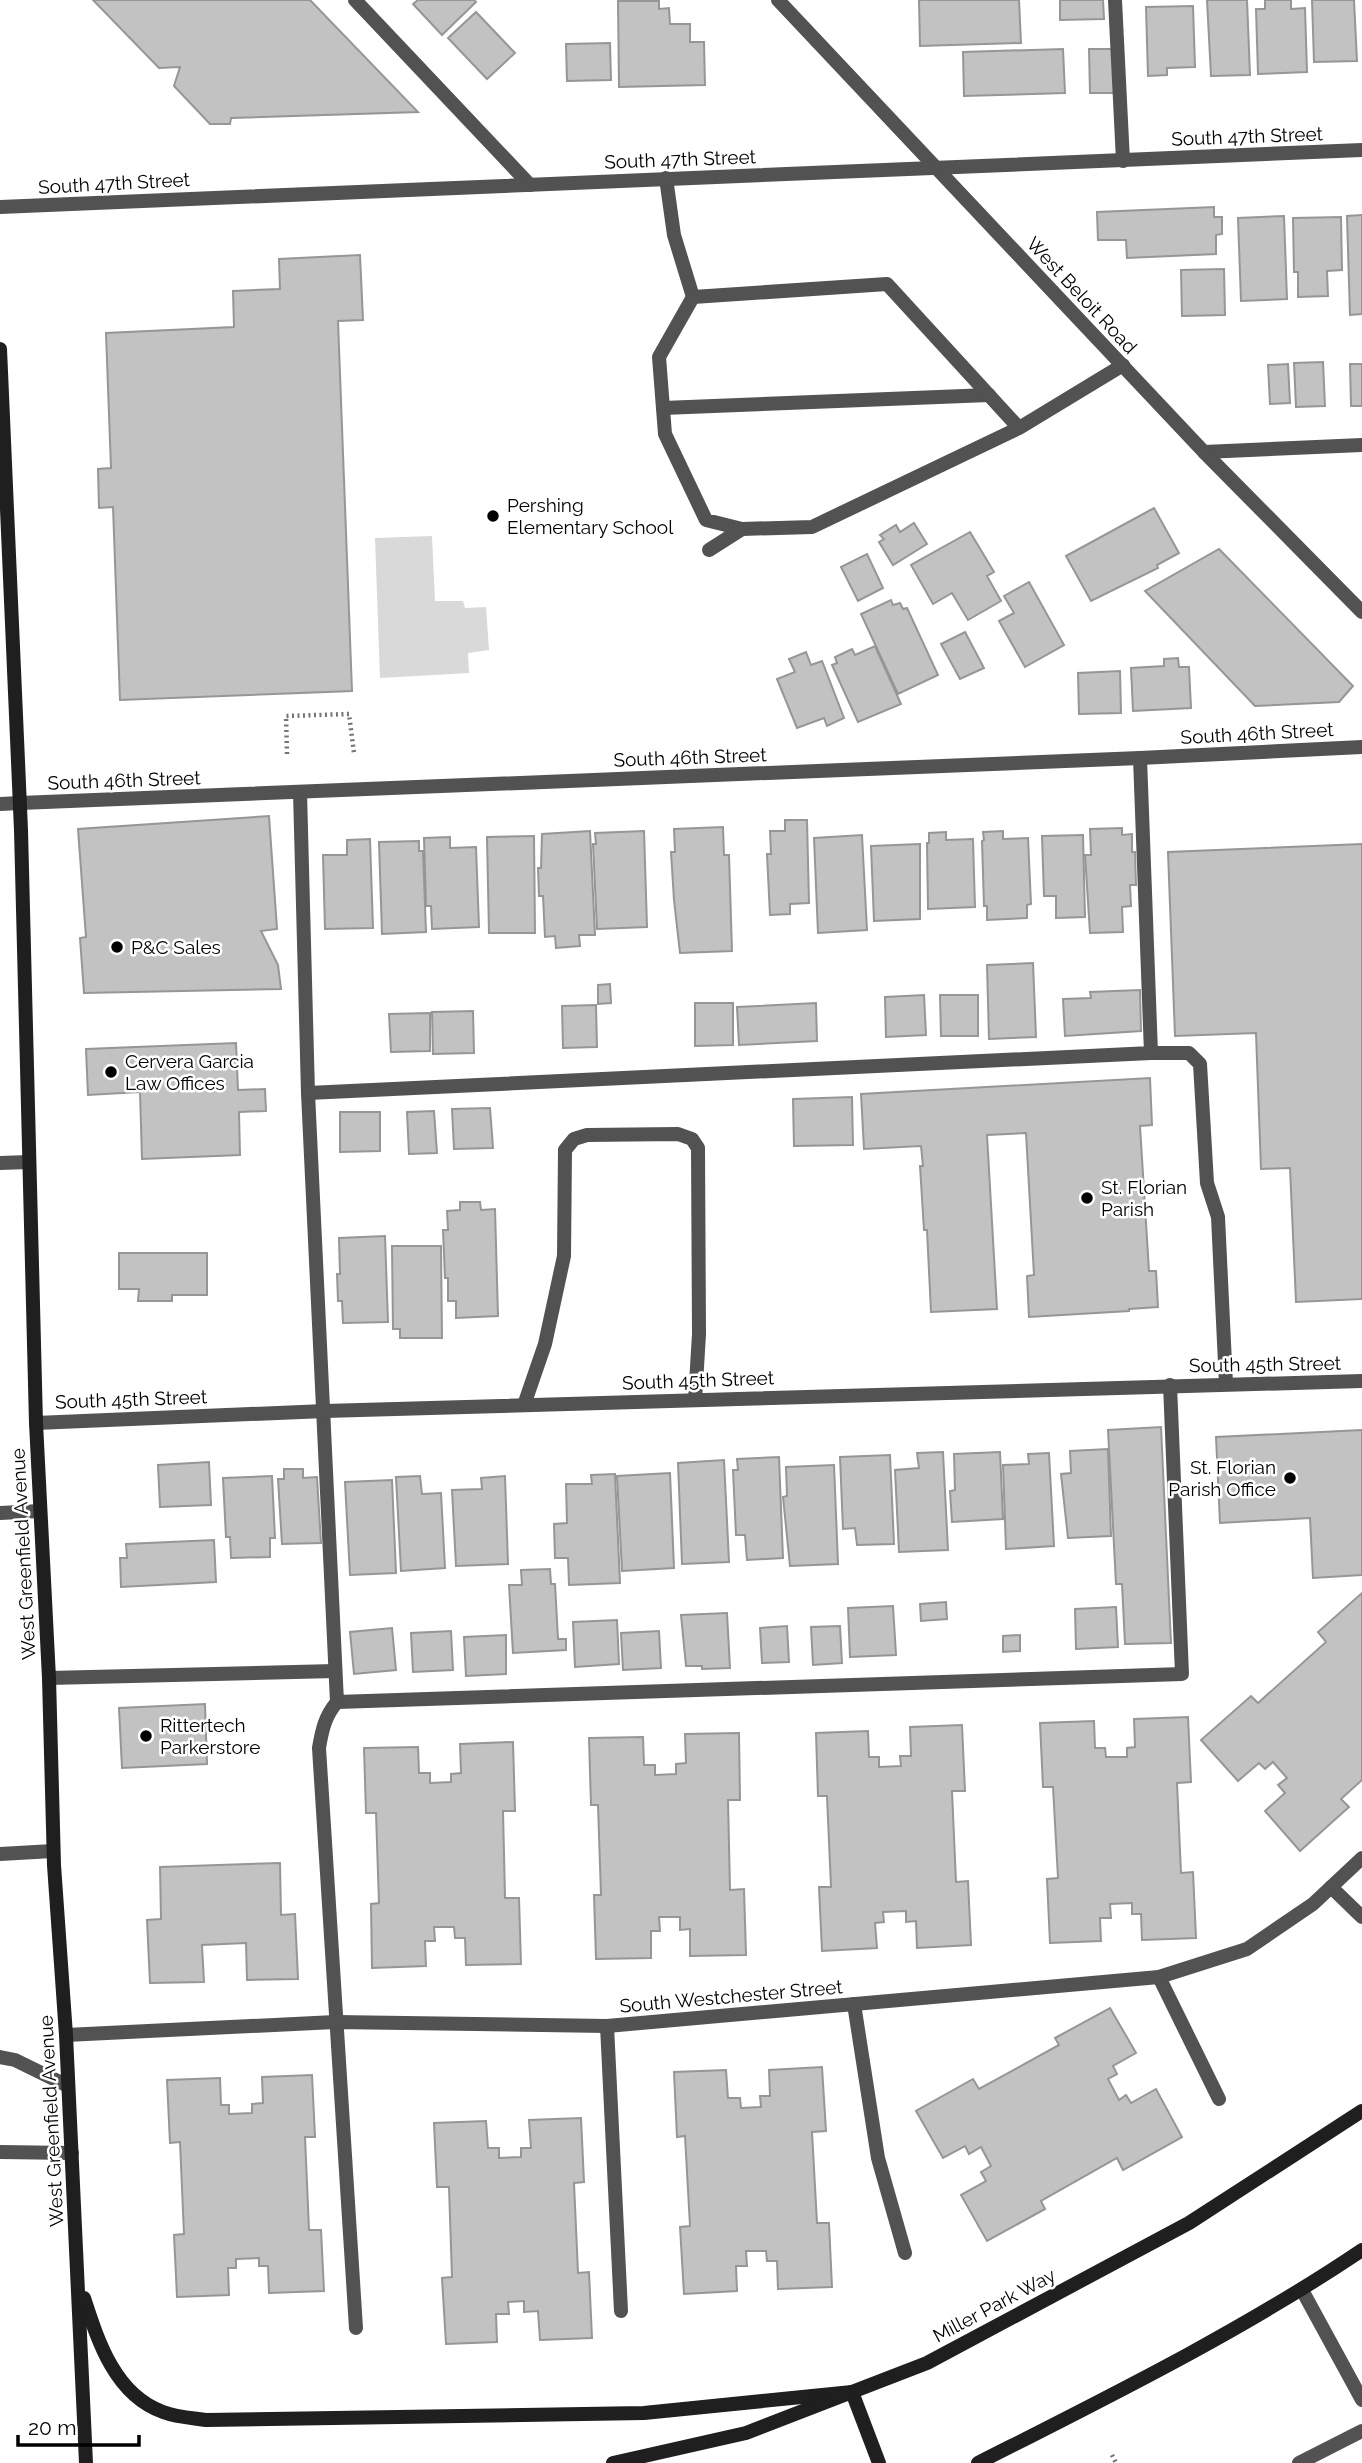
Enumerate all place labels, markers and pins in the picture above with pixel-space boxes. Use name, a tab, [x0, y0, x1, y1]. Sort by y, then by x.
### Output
place label: Pershing Elementary School	[507, 494, 674, 538]
marker: Pershing Elementary School	[485, 508, 501, 524]
place label: P&C Sales	[131, 936, 221, 958]
marker: P&C Sales	[109, 939, 125, 955]
place label: Cervera Garcia Law Offices	[125, 1050, 254, 1094]
marker: Cervera Garcia Law Offices	[103, 1064, 119, 1080]
place label: St. Florian Parish	[1101, 1176, 1187, 1220]
marker: St. Florian Parish	[1079, 1190, 1095, 1206]
place label: St. Florian Parish Office	[1168, 1456, 1276, 1500]
marker: St. Florian Parish Office	[1282, 1470, 1298, 1486]
place label: Rittertech Parkerstore	[160, 1714, 260, 1758]
marker: Rittertech Parkerstore	[138, 1728, 154, 1744]

